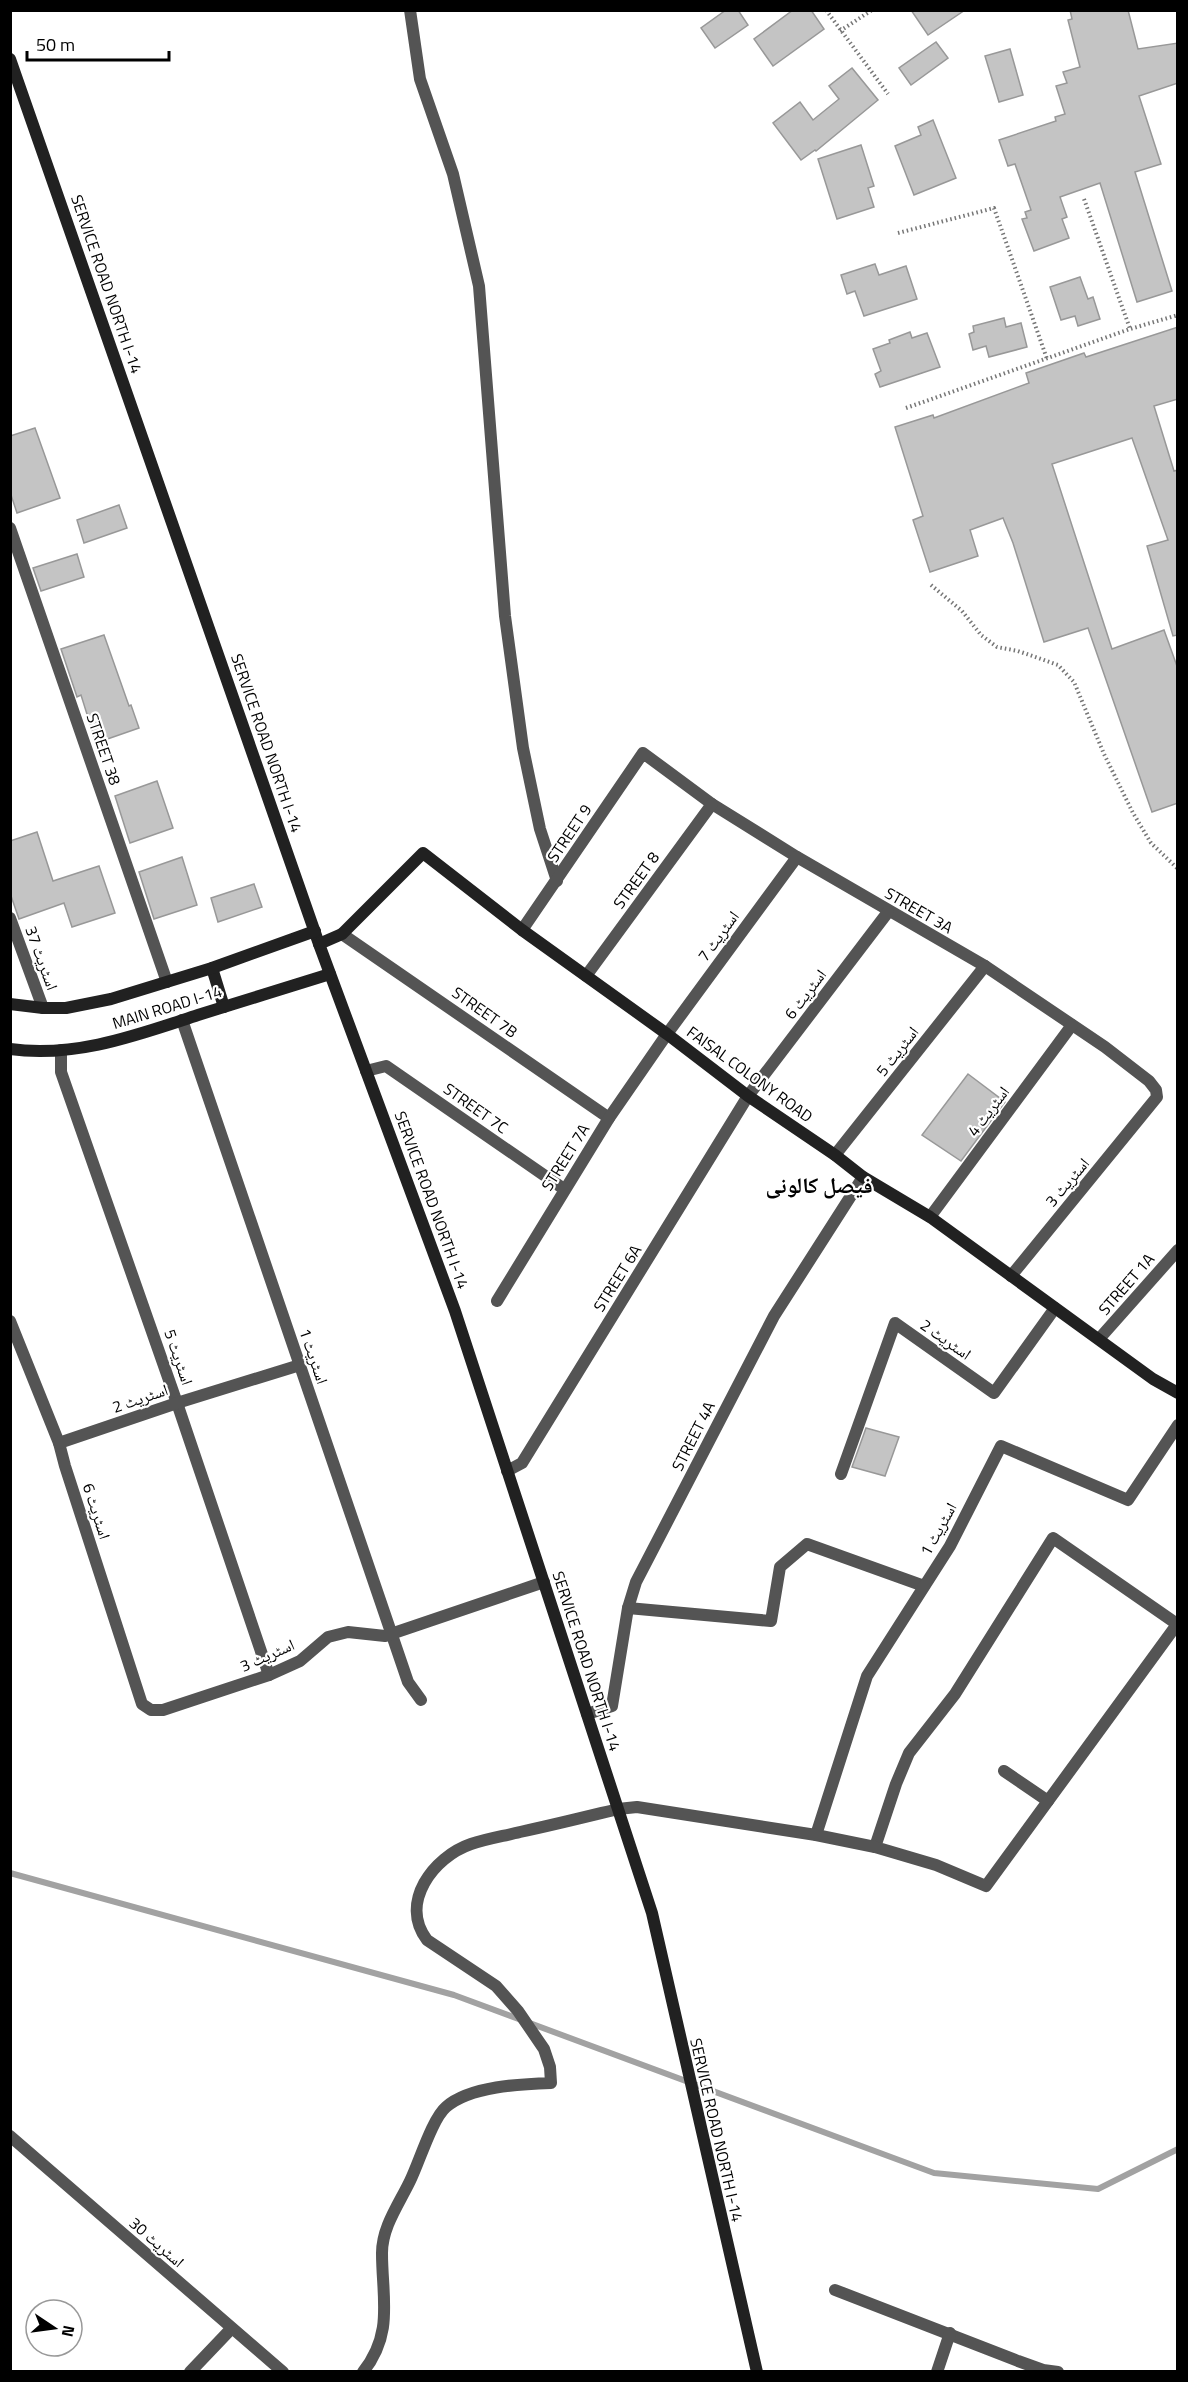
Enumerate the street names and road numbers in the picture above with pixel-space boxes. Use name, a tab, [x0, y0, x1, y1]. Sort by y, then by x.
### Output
street label: SERVICE ROAD NORTH I-14	[65, 191, 149, 377]
street label: SERVICE ROAD NORTH I-14	[225, 650, 309, 836]
street label: STREET 38	[81, 710, 127, 788]
street label: STREET 9	[541, 799, 597, 867]
street label: STREET 8	[607, 846, 665, 914]
street label: STREET 3A	[880, 881, 958, 939]
street label: اسٹریٹ 7	[691, 906, 745, 966]
street label: اسٹریٹ 37	[19, 923, 65, 993]
street label: اسٹریٹ 6	[778, 964, 832, 1024]
street label: MAIN ROAD I-14	[109, 979, 225, 1035]
street label: STREET 7B	[447, 981, 523, 1044]
street label: FAISAL COLONY ROAD	[682, 1020, 818, 1128]
street label: اسٹریٹ 5	[870, 1021, 924, 1081]
street label: STREET 7C	[439, 1077, 514, 1139]
street label: اسٹریٹ 4	[961, 1081, 1015, 1141]
street label: SERVICE ROAD NORTH I-14	[389, 1108, 475, 1292]
street label: STREET 7A	[535, 1118, 595, 1195]
street label: اسٹریٹ 3	[1039, 1152, 1095, 1212]
street label: STREET 6A	[587, 1239, 647, 1316]
street label: STREET 1A	[1092, 1247, 1160, 1320]
street label: اسٹریٹ 2	[916, 1313, 976, 1365]
street label: اسٹریٹ 1	[293, 1325, 335, 1387]
street label: اسٹریٹ 5	[158, 1326, 200, 1388]
street label: اسٹریٹ 2	[109, 1377, 171, 1419]
street label: STREET 4A	[665, 1397, 721, 1475]
street label: اسٹریٹ 6	[77, 1480, 117, 1542]
street label: اسٹریٹ 1	[914, 1498, 962, 1560]
street label: SERVICE ROAD NORTH I-14	[547, 1568, 627, 1754]
street label: اسٹریٹ 3	[236, 1632, 298, 1678]
street label: SERVICE ROAD NORTH I-14	[684, 2036, 750, 2224]
street label: اسٹریٹ 30	[124, 2211, 190, 2273]

